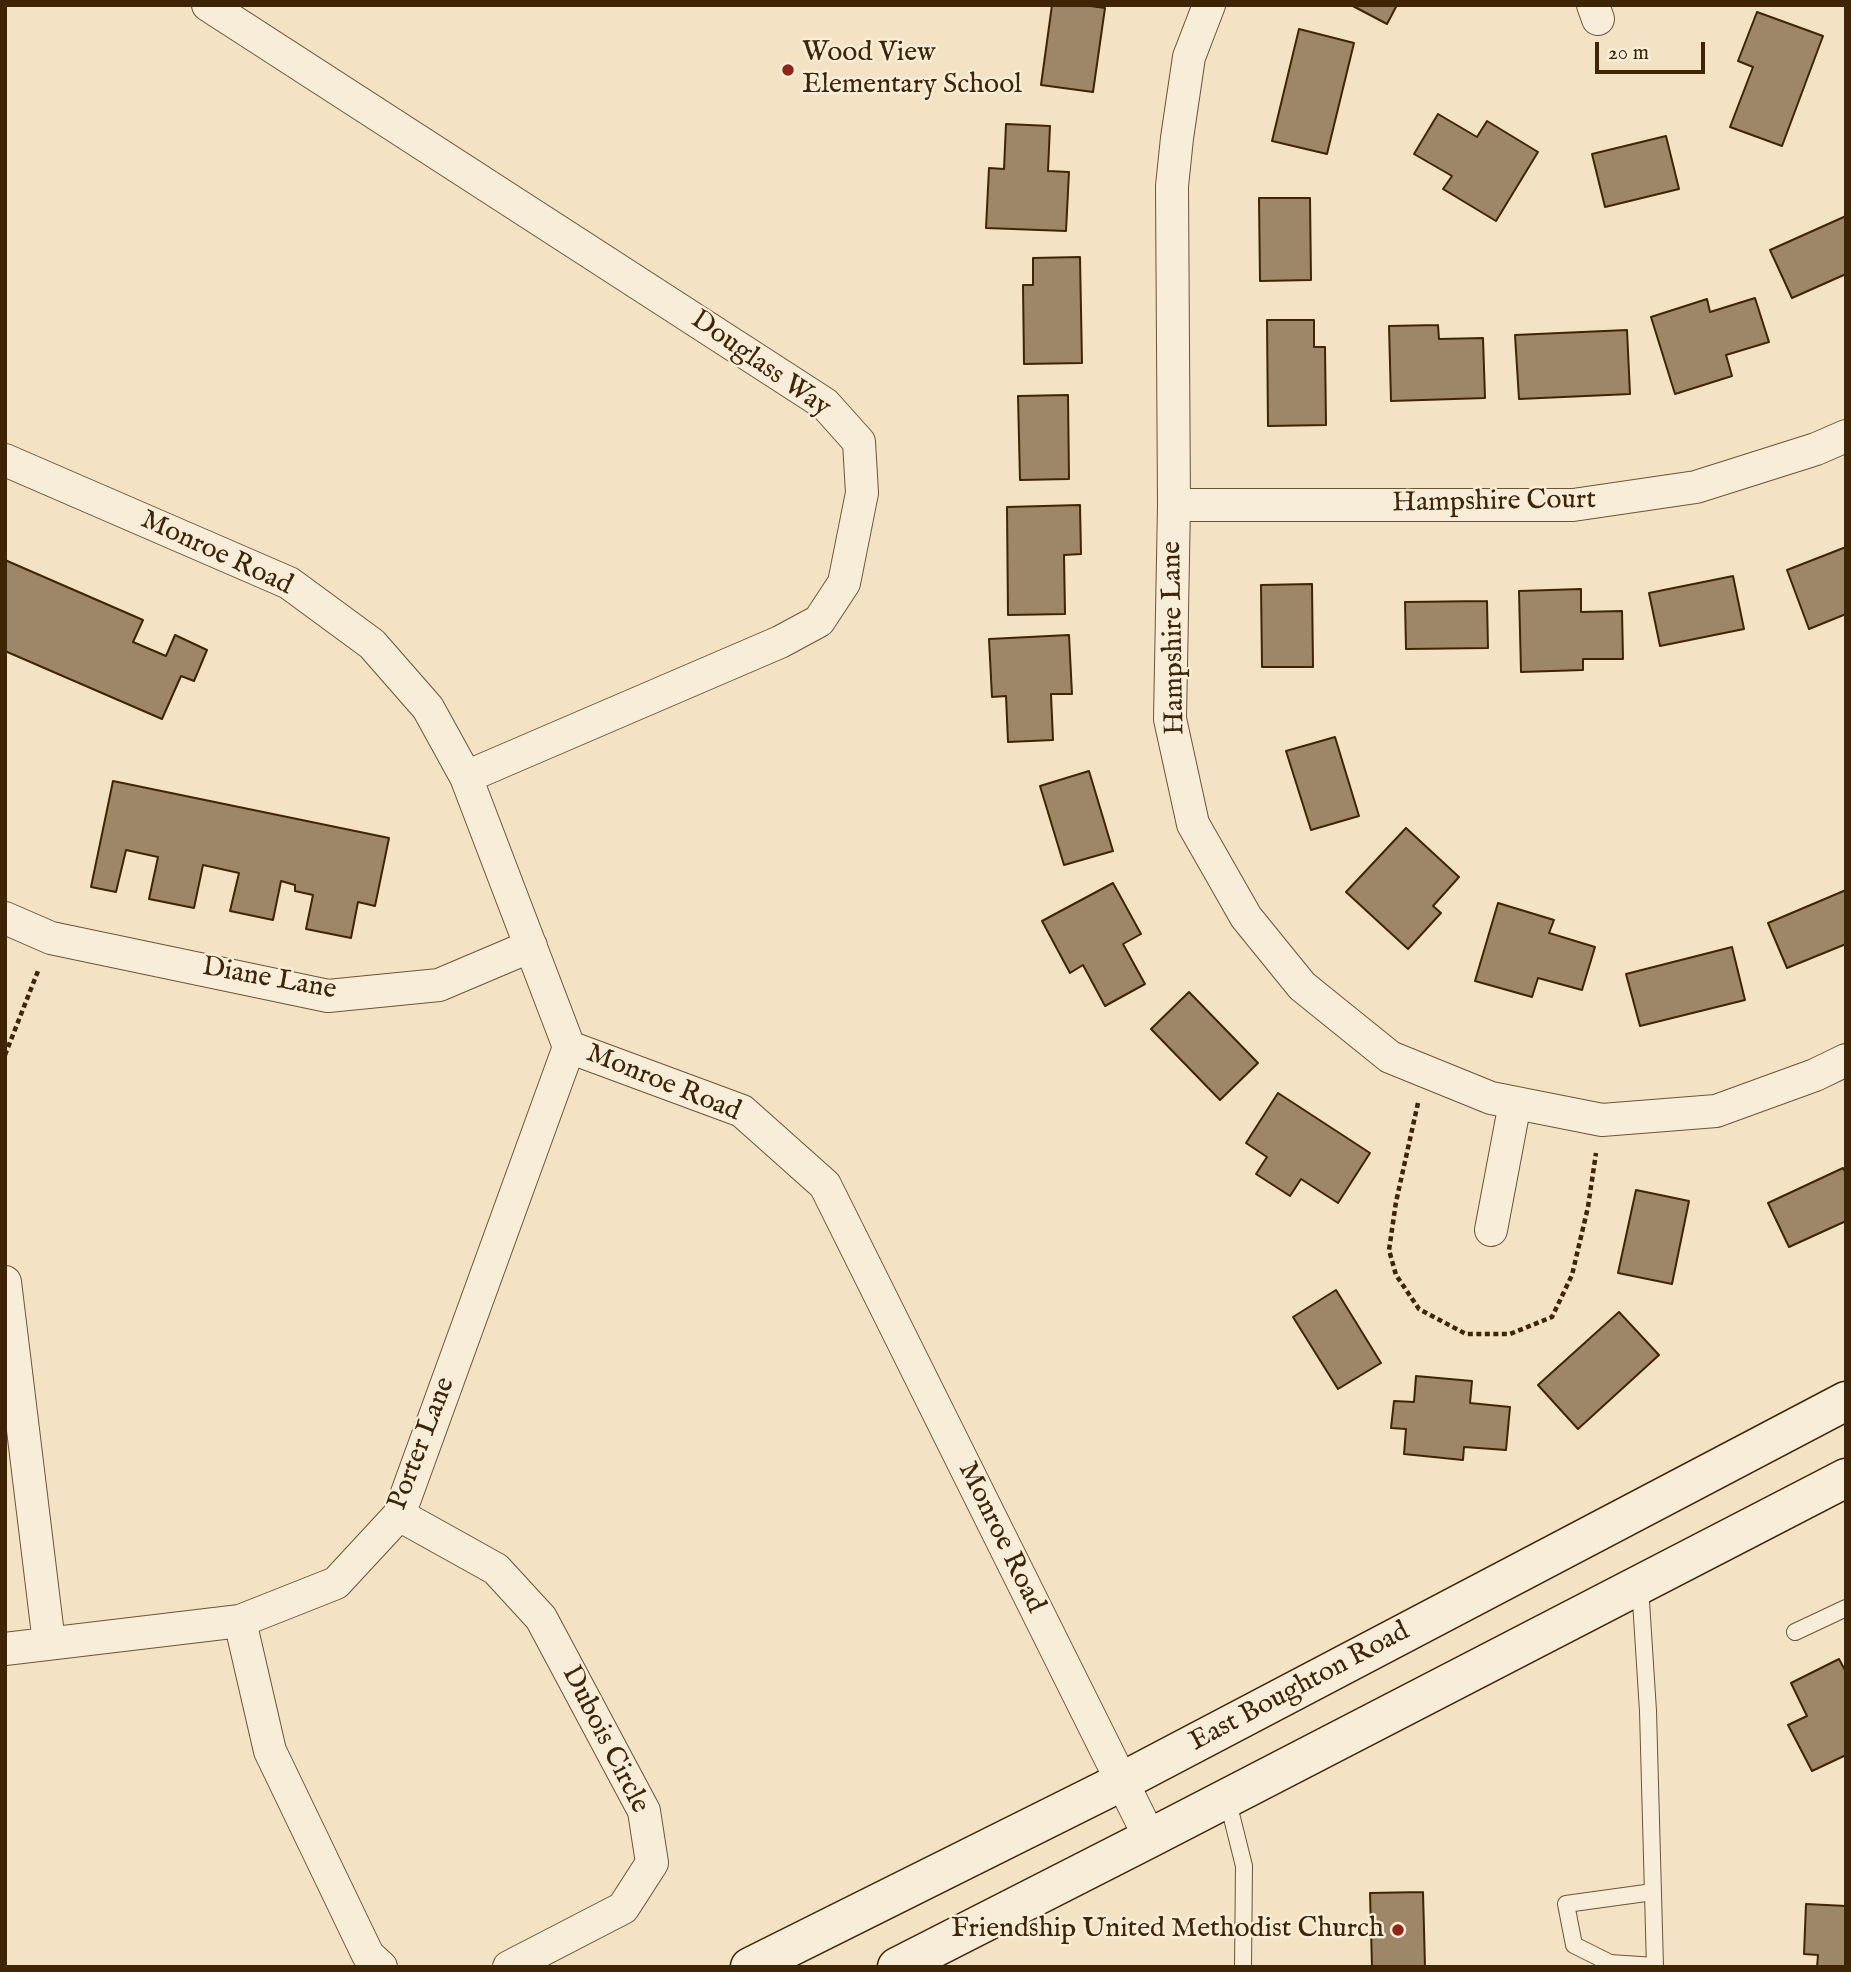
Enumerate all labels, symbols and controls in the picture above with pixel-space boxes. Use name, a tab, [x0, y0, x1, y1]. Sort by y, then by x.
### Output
scale bar	[1599, 28, 1709, 72]
place label: Wood View Elementary School	[802, 37, 1022, 103]
text: 20 m	[1608, 40, 1649, 67]
marker: Wood View Elementary School	[780, 62, 796, 78]
street label: Douglass Way	[683, 304, 837, 426]
street label: Hampshire Court	[1392, 484, 1596, 522]
street label: Monroe Road	[135, 504, 297, 604]
street label: Hampshire Lane	[1157, 541, 1193, 735]
street label: Diane Lane	[199, 952, 339, 1008]
street label: Monroe Road	[581, 1038, 745, 1130]
street label: Porter Lane	[382, 1373, 464, 1515]
street label: Monroe Road	[949, 1457, 1051, 1619]
street label: East Boughton Road	[1184, 1616, 1416, 1760]
street label: Dubois Circle	[553, 1661, 655, 1819]
place label: Friendship United Methodist Church	[951, 1913, 1384, 1947]
marker: Friendship United Methodist Church	[1390, 1922, 1406, 1938]

